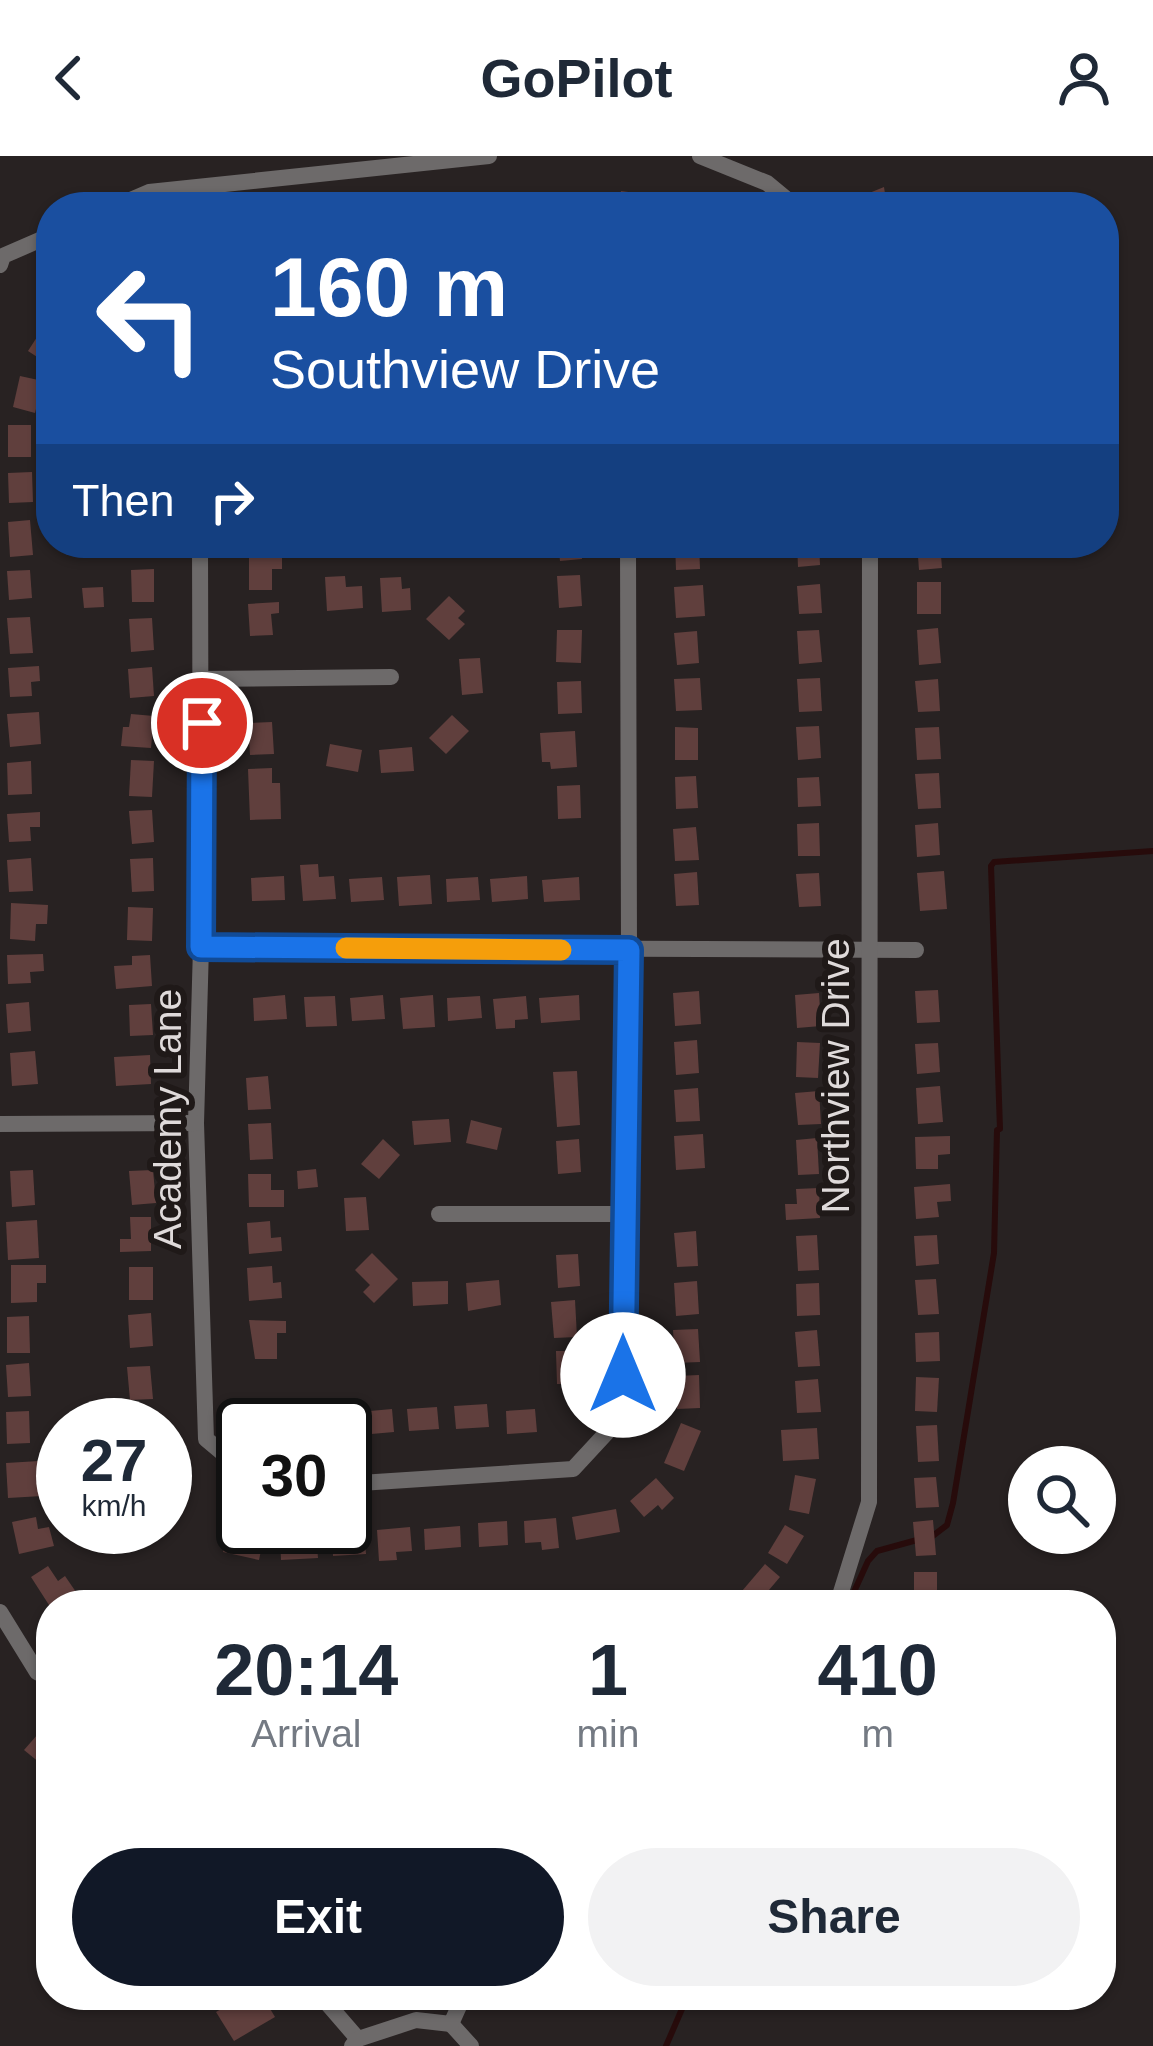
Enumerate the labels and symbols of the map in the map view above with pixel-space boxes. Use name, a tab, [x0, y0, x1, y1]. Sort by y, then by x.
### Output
pin	[151, 672, 253, 774]
street label: Northview Drive	[814, 938, 857, 1214]
street label: Academy Lane	[146, 989, 189, 1249]
position arrow	[560, 1312, 686, 1438]
speed limit sign: 30	[216, 1398, 372, 1554]

